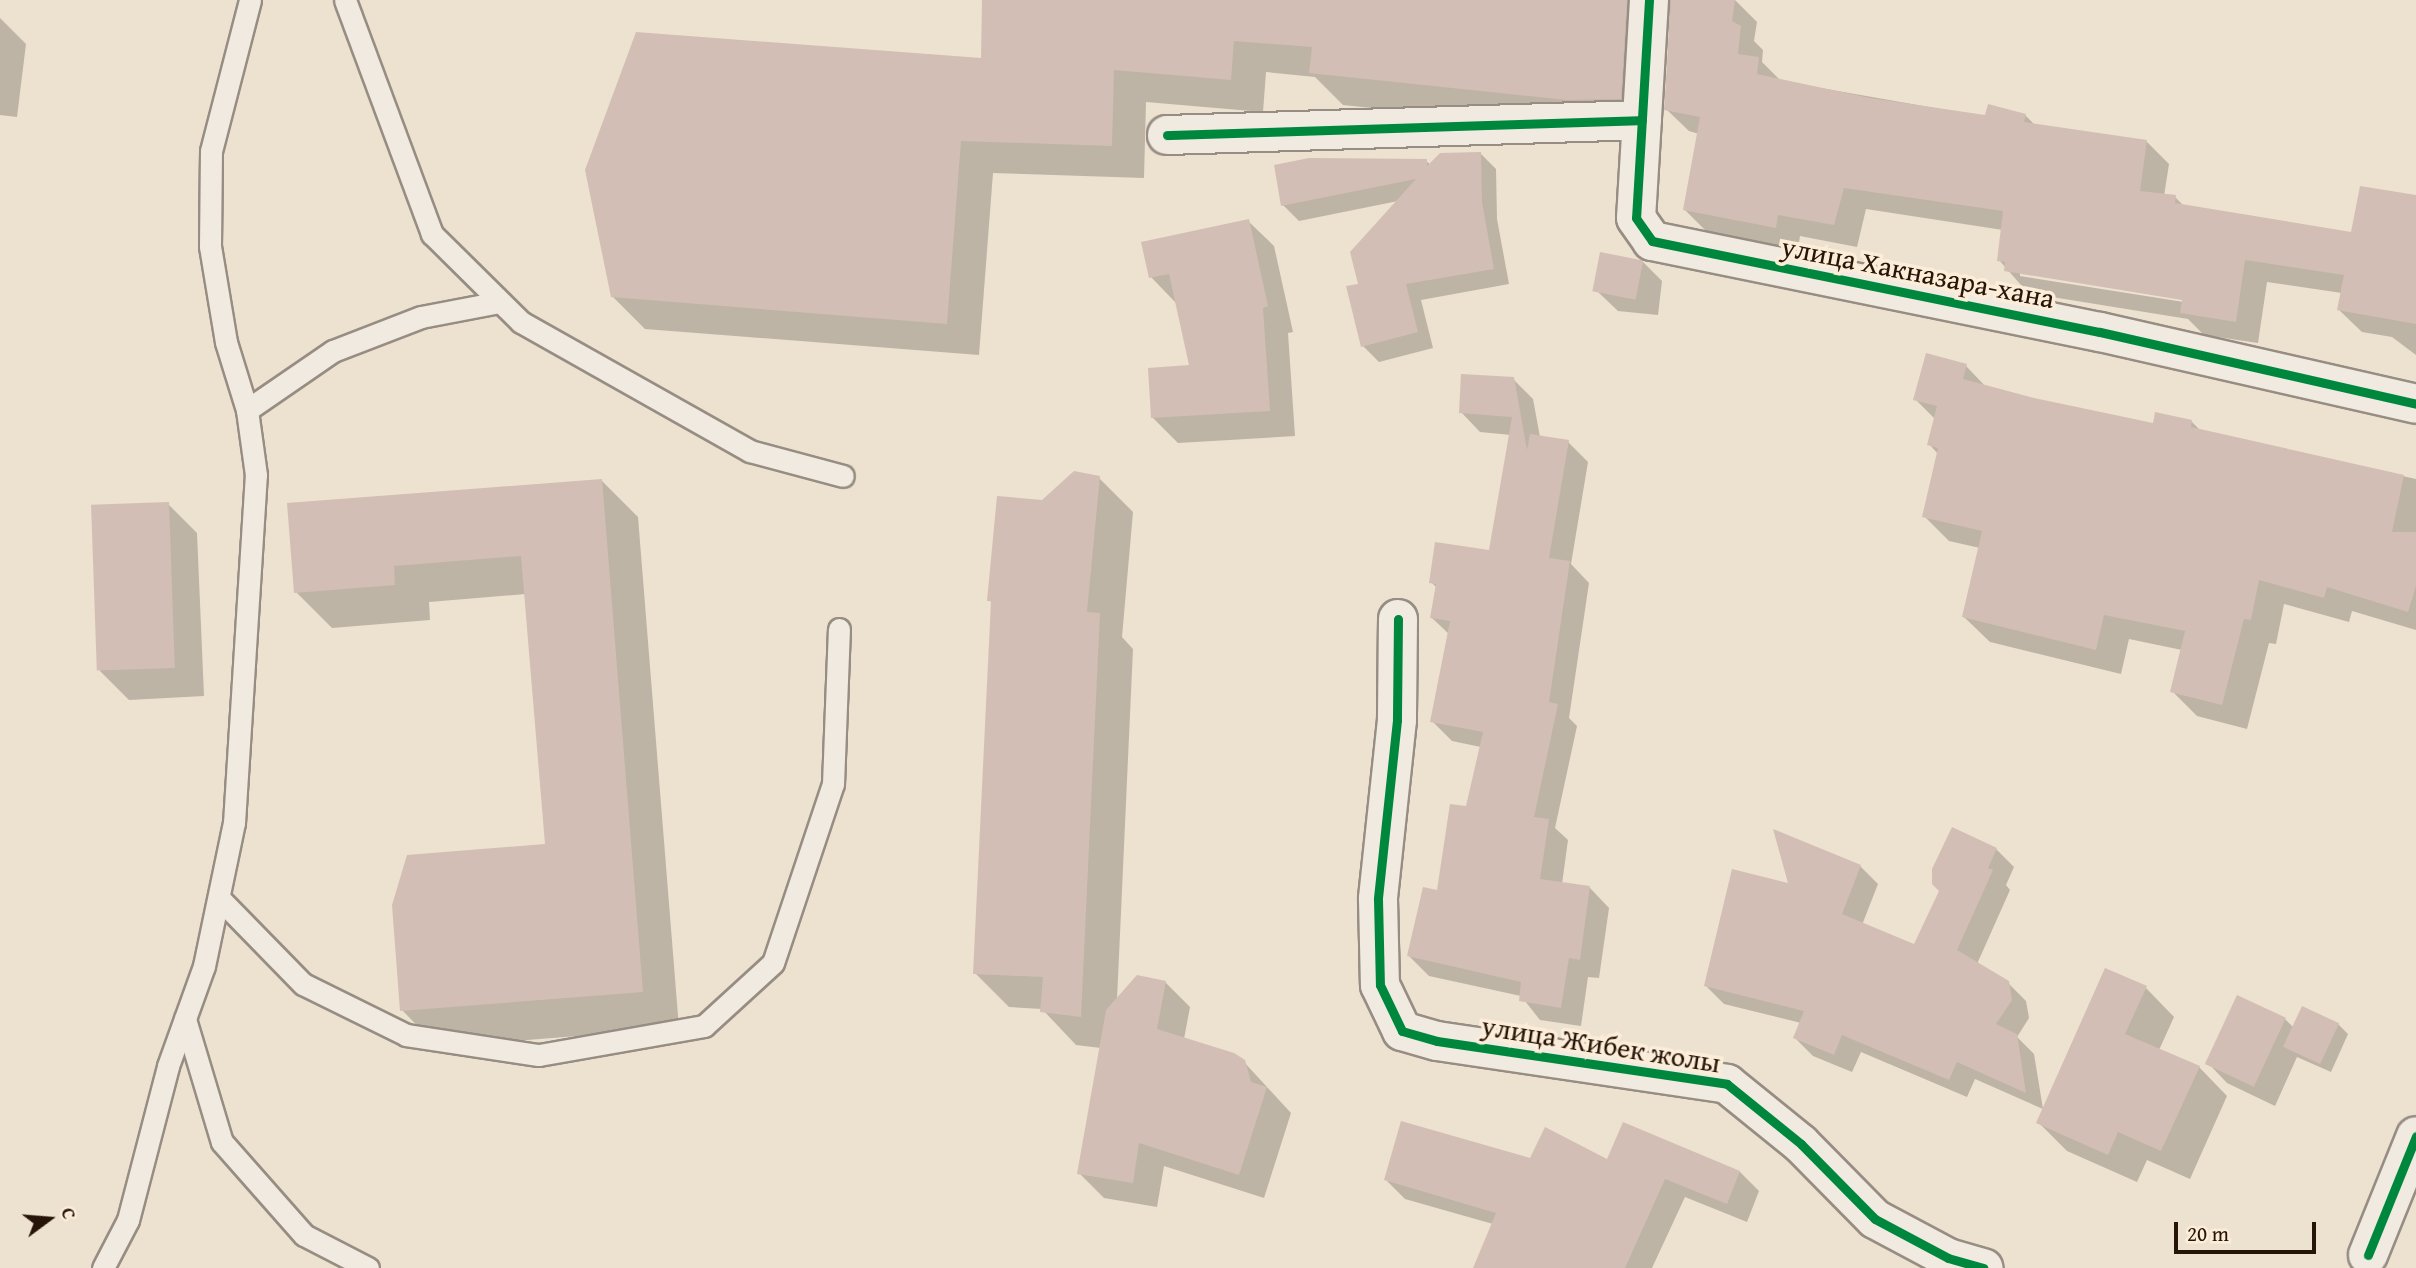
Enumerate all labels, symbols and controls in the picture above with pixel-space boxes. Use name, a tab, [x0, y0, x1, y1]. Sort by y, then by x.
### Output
street label: улица Хакназара-хана	[1779, 229, 2057, 315]
street label: улица Жибек жолы	[1479, 1009, 1723, 1079]
north arrow	[14, 1184, 84, 1254]
text: С	[54, 1204, 84, 1222]
scale bar	[2178, 1208, 2320, 1252]
text: 20 m	[2187, 1218, 2229, 1249]

